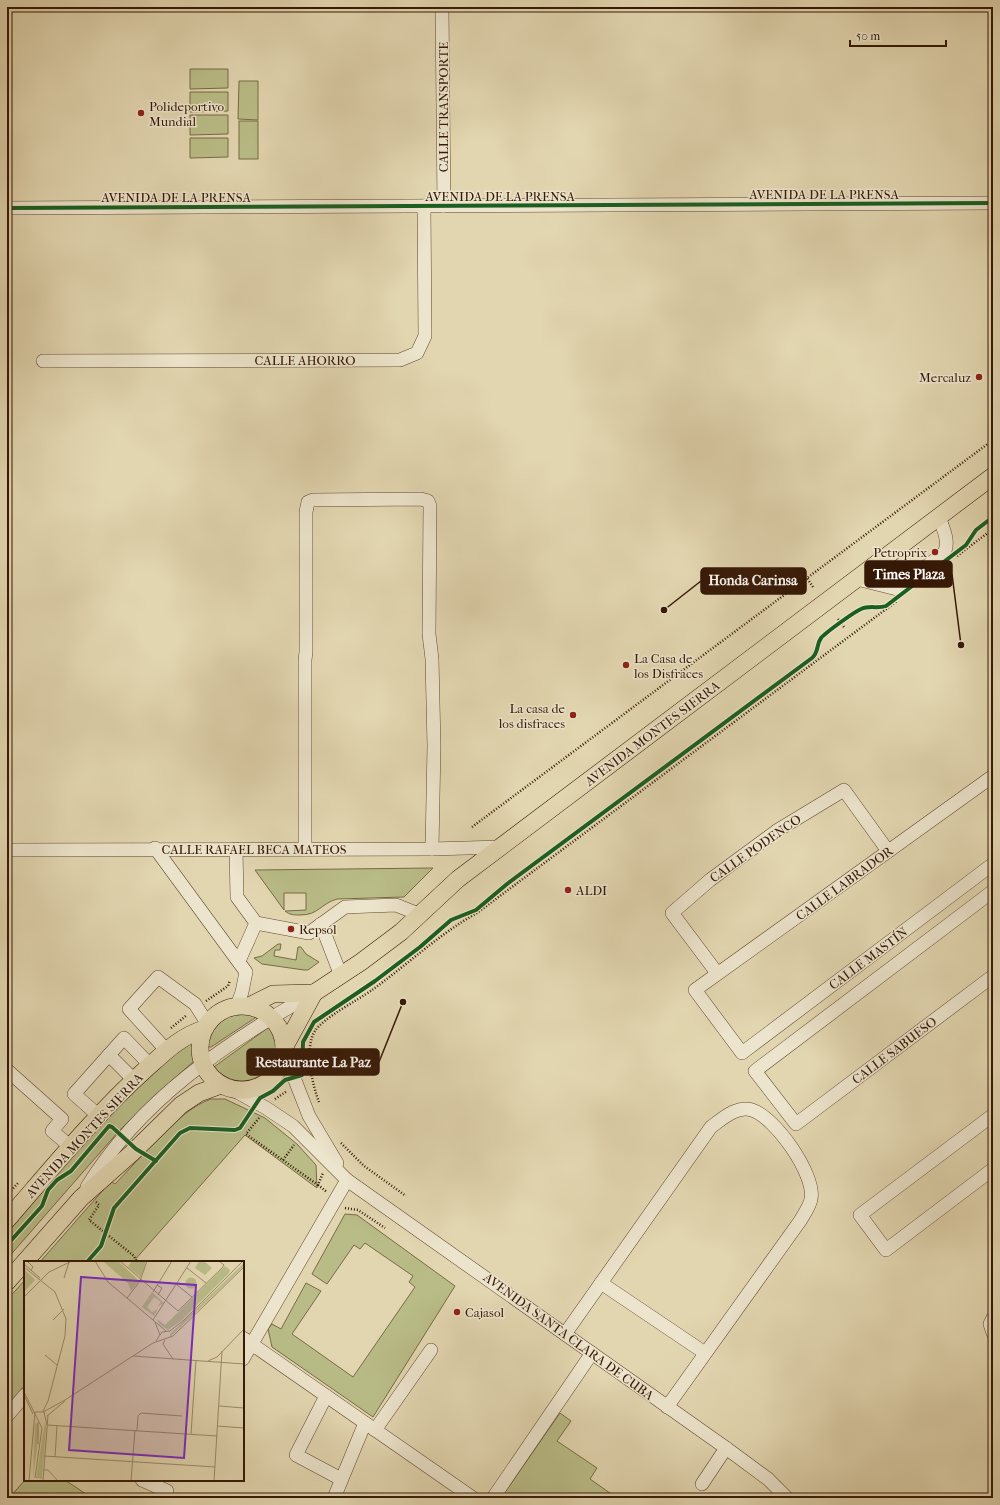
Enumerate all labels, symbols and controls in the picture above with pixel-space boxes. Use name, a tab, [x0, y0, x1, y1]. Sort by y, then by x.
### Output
scale bar	[850, 22, 946, 48]
text: 50 m	[856, 29, 880, 43]
street label: CALLE TRANSPORTE	[436, 42, 451, 172]
place label: Polideportivo Mundial	[149, 99, 225, 129]
marker: Polideportivo Mundial	[136, 108, 146, 118]
street label: AVENIDA DE LA PRENSA	[748, 187, 899, 202]
street label: AVENIDA DE LA PRENSA	[424, 189, 575, 204]
street label: AVENIDA DE LA PRENSA	[100, 190, 251, 205]
street label: CALLE AHORRO	[254, 353, 356, 368]
place label: Mercaluz	[919, 370, 971, 385]
marker: Mercaluz	[974, 372, 984, 382]
place label: Petroprix	[873, 545, 927, 560]
marker: Petroprix	[930, 547, 940, 557]
callout: Times Plaza	[865, 561, 952, 587]
text: Times Plaza	[872, 566, 945, 583]
callout: Honda Carinsa	[701, 568, 806, 594]
text: Honda Carinsa	[709, 572, 798, 589]
place label: La Casa de los Disfraces	[633, 651, 703, 681]
marker: La Casa de los Disfraces	[621, 660, 631, 670]
street label: AVENIDA MONTES SIERRA	[581, 678, 723, 790]
place label: La casa de los disfraces	[498, 701, 566, 731]
marker: La casa de los disfraces	[568, 710, 578, 720]
street label: CALLE PODENCO	[707, 811, 804, 886]
street label: CALLE RAFAEL BECA MATEOS	[161, 842, 347, 857]
street label: CALLE LABRADOR	[793, 843, 896, 923]
place label: ALDI	[575, 883, 607, 898]
marker: ALDI	[563, 885, 573, 895]
place label: Repsol	[299, 922, 337, 937]
marker: Repsol	[286, 924, 296, 934]
street label: CALLE MASTÍN	[826, 924, 911, 993]
street label: CALLE SABUESO	[849, 1014, 940, 1087]
callout: Restaurante La Paz	[247, 1049, 379, 1075]
text: Restaurante La Paz	[255, 1054, 372, 1071]
street label: AVENIDA MONTES SIERRA	[22, 1070, 146, 1201]
inset map	[24, 1261, 244, 1481]
street label: AVENIDA SANTA CLARA DE CUBA	[480, 1269, 657, 1404]
place label: Cajasol	[465, 1305, 504, 1320]
marker: Cajasol	[452, 1307, 462, 1317]

